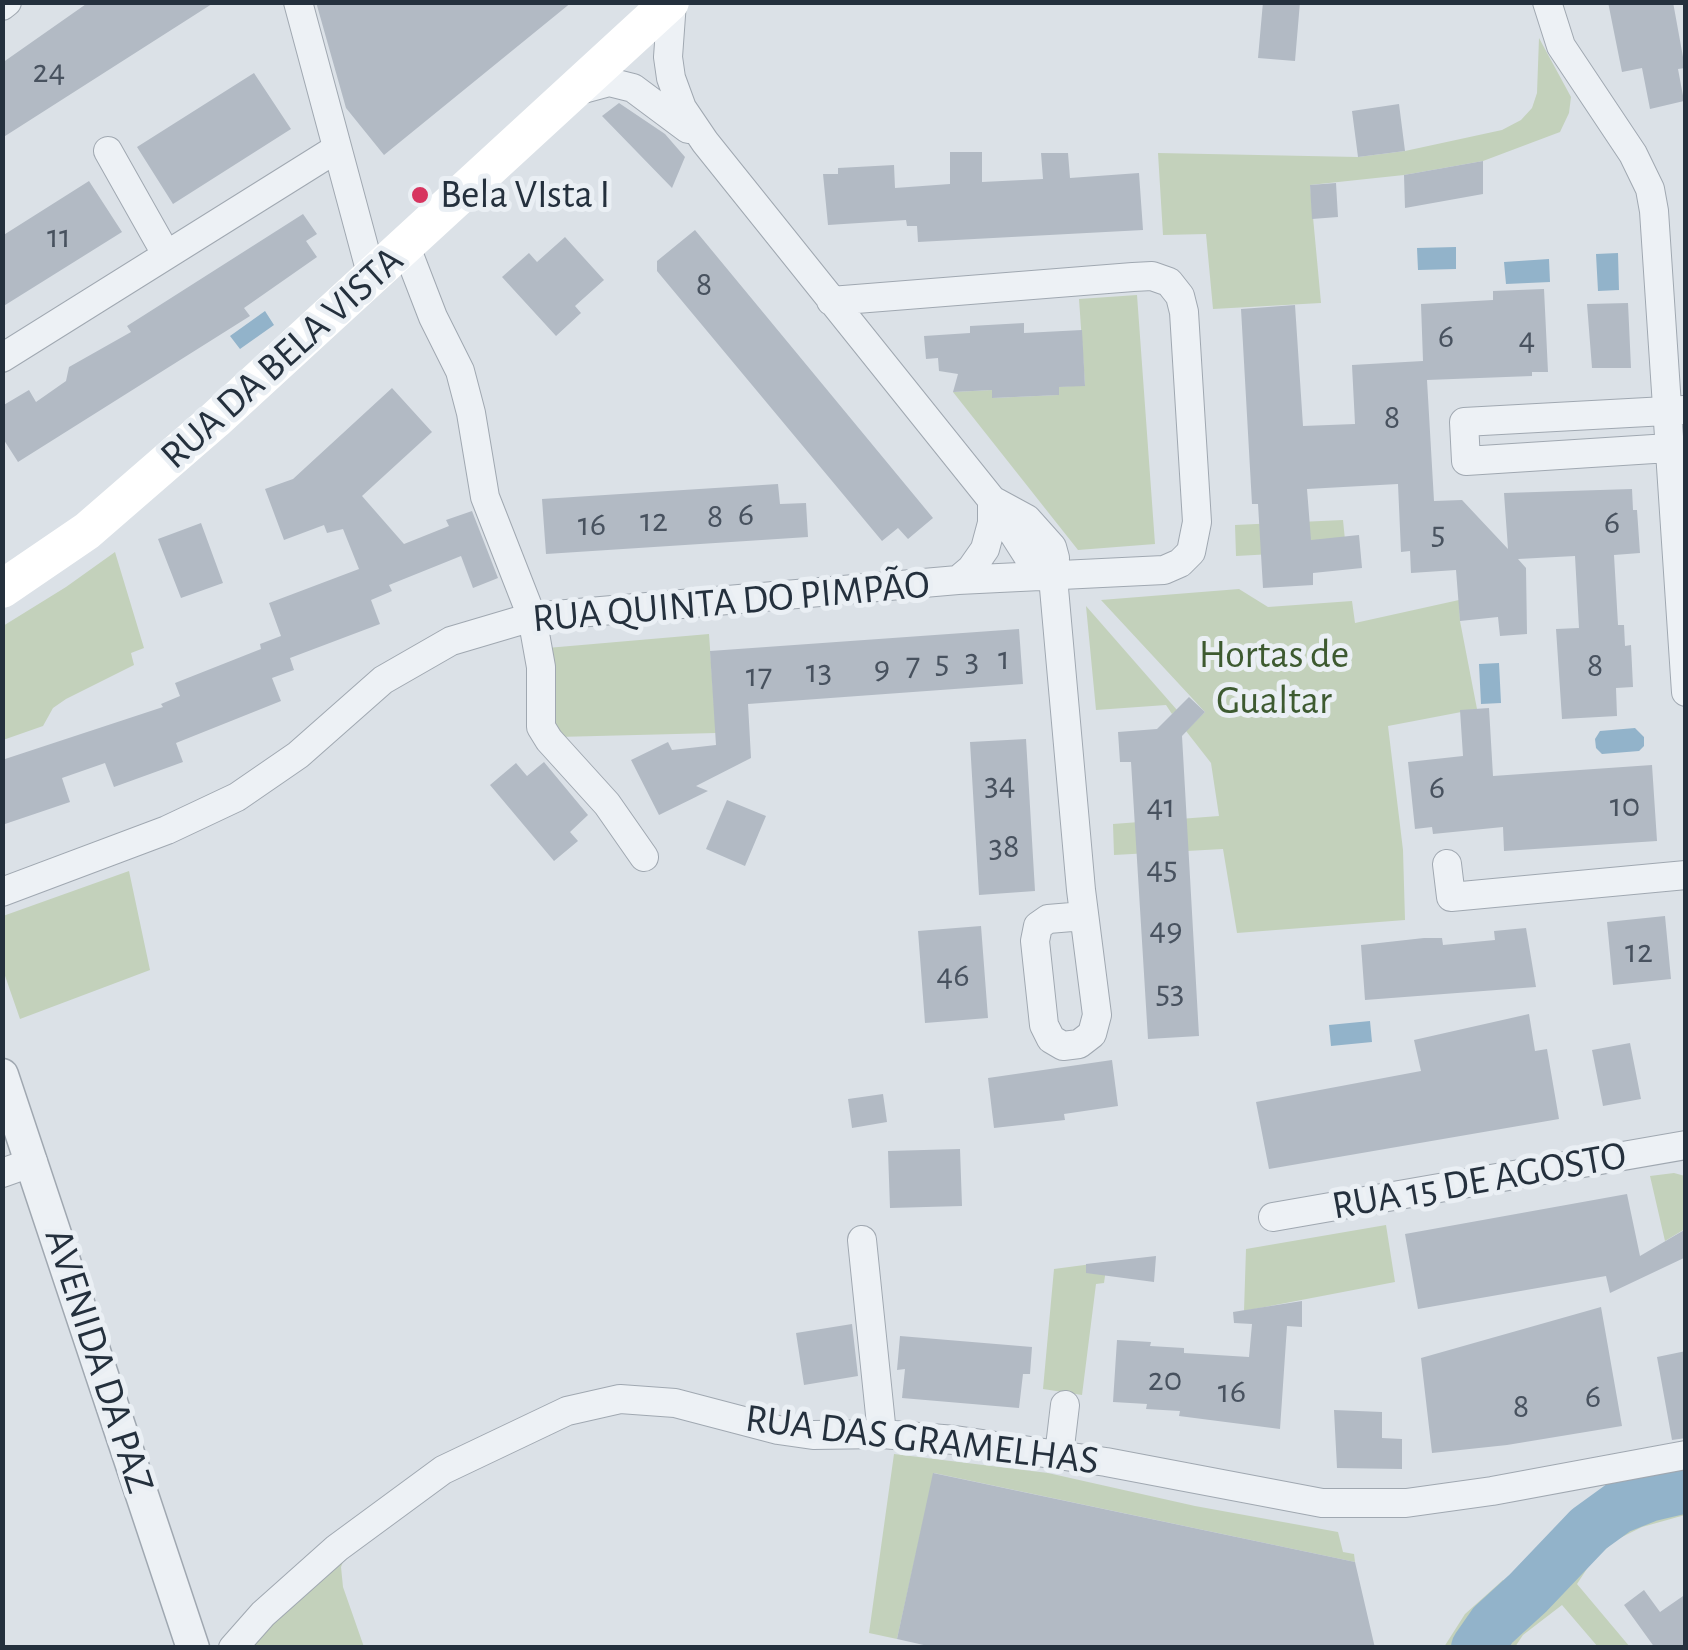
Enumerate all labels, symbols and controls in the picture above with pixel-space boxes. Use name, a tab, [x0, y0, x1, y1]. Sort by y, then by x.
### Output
house number: 24	[33, 50, 65, 92]
place label: Bela VIsta I	[440, 171, 610, 219]
marker: Bela VIsta I	[409, 184, 431, 206]
house number: 11	[47, 215, 71, 257]
street label: RUA DA BELA VISTA	[151, 237, 413, 479]
house number: 8	[696, 263, 712, 305]
house number: 6	[1438, 315, 1454, 357]
house number: 4	[1519, 318, 1535, 360]
house number: 8	[1384, 396, 1400, 438]
house number: 6	[738, 493, 754, 535]
house number: 8	[707, 495, 723, 537]
house number: 12	[640, 499, 668, 541]
house number: 6	[1604, 501, 1620, 543]
house number: 16	[578, 503, 606, 545]
house number: 5	[1431, 512, 1445, 554]
street label: RUA QUINTA DO PIMPÃO	[530, 561, 932, 643]
park label: Hortas de Gualtar	[1199, 631, 1349, 725]
house number: 1	[998, 637, 1010, 679]
house number: 3	[965, 639, 979, 681]
house number: 5	[935, 641, 949, 683]
house number: 7	[906, 643, 920, 685]
house number: 8	[1587, 644, 1603, 686]
house number: 9	[874, 646, 890, 688]
house number: 13	[806, 650, 832, 692]
house number: 17	[746, 654, 772, 696]
house number: 34	[984, 763, 1016, 805]
house number: 6	[1429, 766, 1445, 808]
house number: 10	[1610, 784, 1640, 826]
house number: 41	[1147, 785, 1175, 827]
house number: 38	[988, 825, 1020, 867]
house number: 45	[1146, 847, 1178, 889]
house number: 49	[1149, 908, 1183, 950]
house number: 12	[1625, 930, 1653, 972]
house number: 46	[936, 954, 970, 996]
house number: 53	[1155, 971, 1185, 1013]
street label: RUA 15 DE AGOSTO	[1328, 1132, 1630, 1230]
street label: AVENIDA DA PAZ	[34, 1223, 164, 1499]
house number: 20	[1148, 1358, 1182, 1400]
house number: 16	[1218, 1370, 1246, 1412]
house number: 6	[1585, 1375, 1601, 1417]
house number: 8	[1513, 1385, 1529, 1427]
street label: RUA DAS GRAMELHAS	[743, 1395, 1101, 1485]

